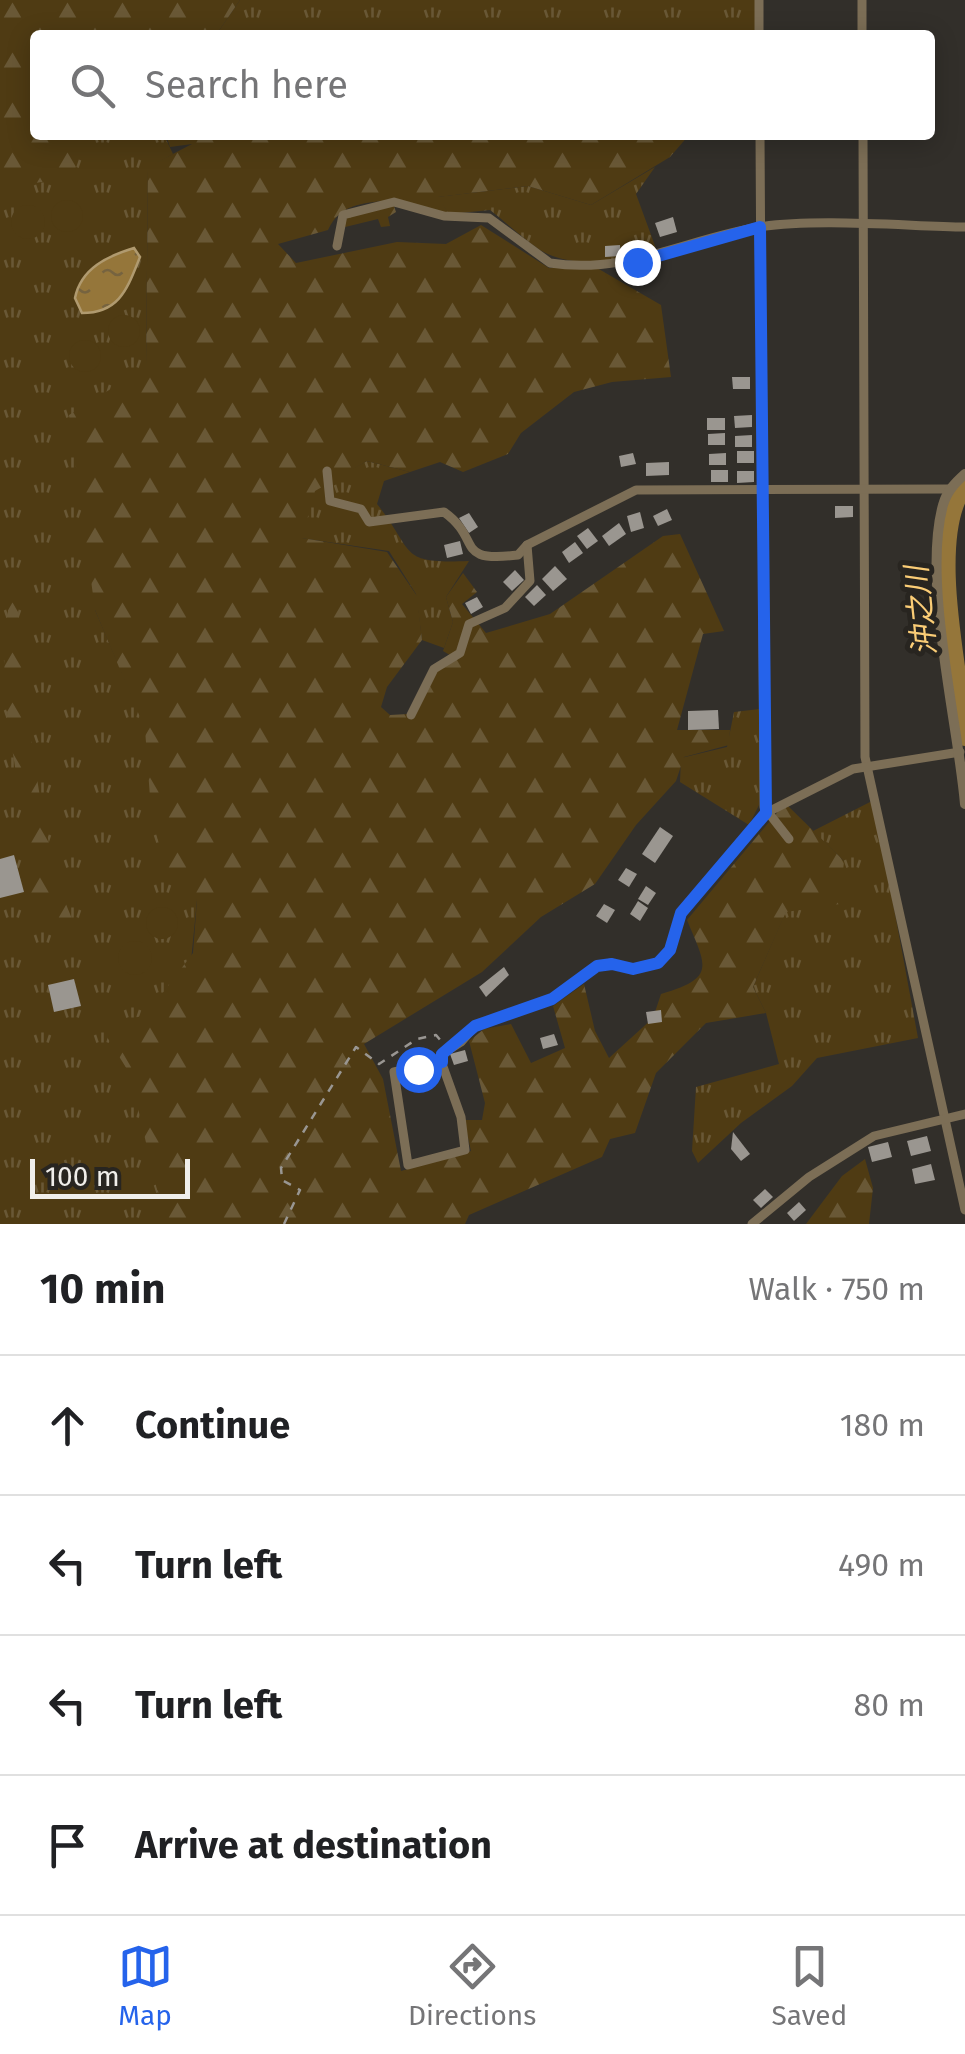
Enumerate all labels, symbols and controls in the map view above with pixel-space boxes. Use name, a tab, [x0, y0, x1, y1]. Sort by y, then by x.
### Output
search box	[30, 30, 935, 140]
icon: search	[65, 58, 120, 113]
text: Search here	[145, 62, 348, 108]
route end	[615, 240, 661, 286]
water label: 沖之川	[898, 561, 944, 658]
route start	[396, 1047, 442, 1093]
scale bar	[30, 1154, 190, 1198]
text: 100 m	[45, 1160, 120, 1193]
text: 10 min	[40, 1264, 166, 1314]
text: Walk · 750 m	[749, 1270, 925, 1308]
icon: ahead	[40, 1398, 95, 1453]
text: Continue	[135, 1402, 290, 1448]
text: 180 m	[840, 1406, 925, 1444]
icon: left	[40, 1538, 95, 1593]
text: Turn left	[135, 1542, 282, 1588]
text: 490 m	[838, 1546, 925, 1584]
icon: left	[40, 1678, 95, 1733]
text: Turn left	[135, 1682, 282, 1728]
text: 80 m	[854, 1686, 925, 1724]
icon: arrive	[40, 1818, 95, 1873]
text: Arrive at destination	[135, 1822, 492, 1868]
tab: Map	[118, 1939, 173, 2032]
tab: Directions	[408, 1939, 536, 2032]
tab: Saved	[772, 1939, 847, 2032]

